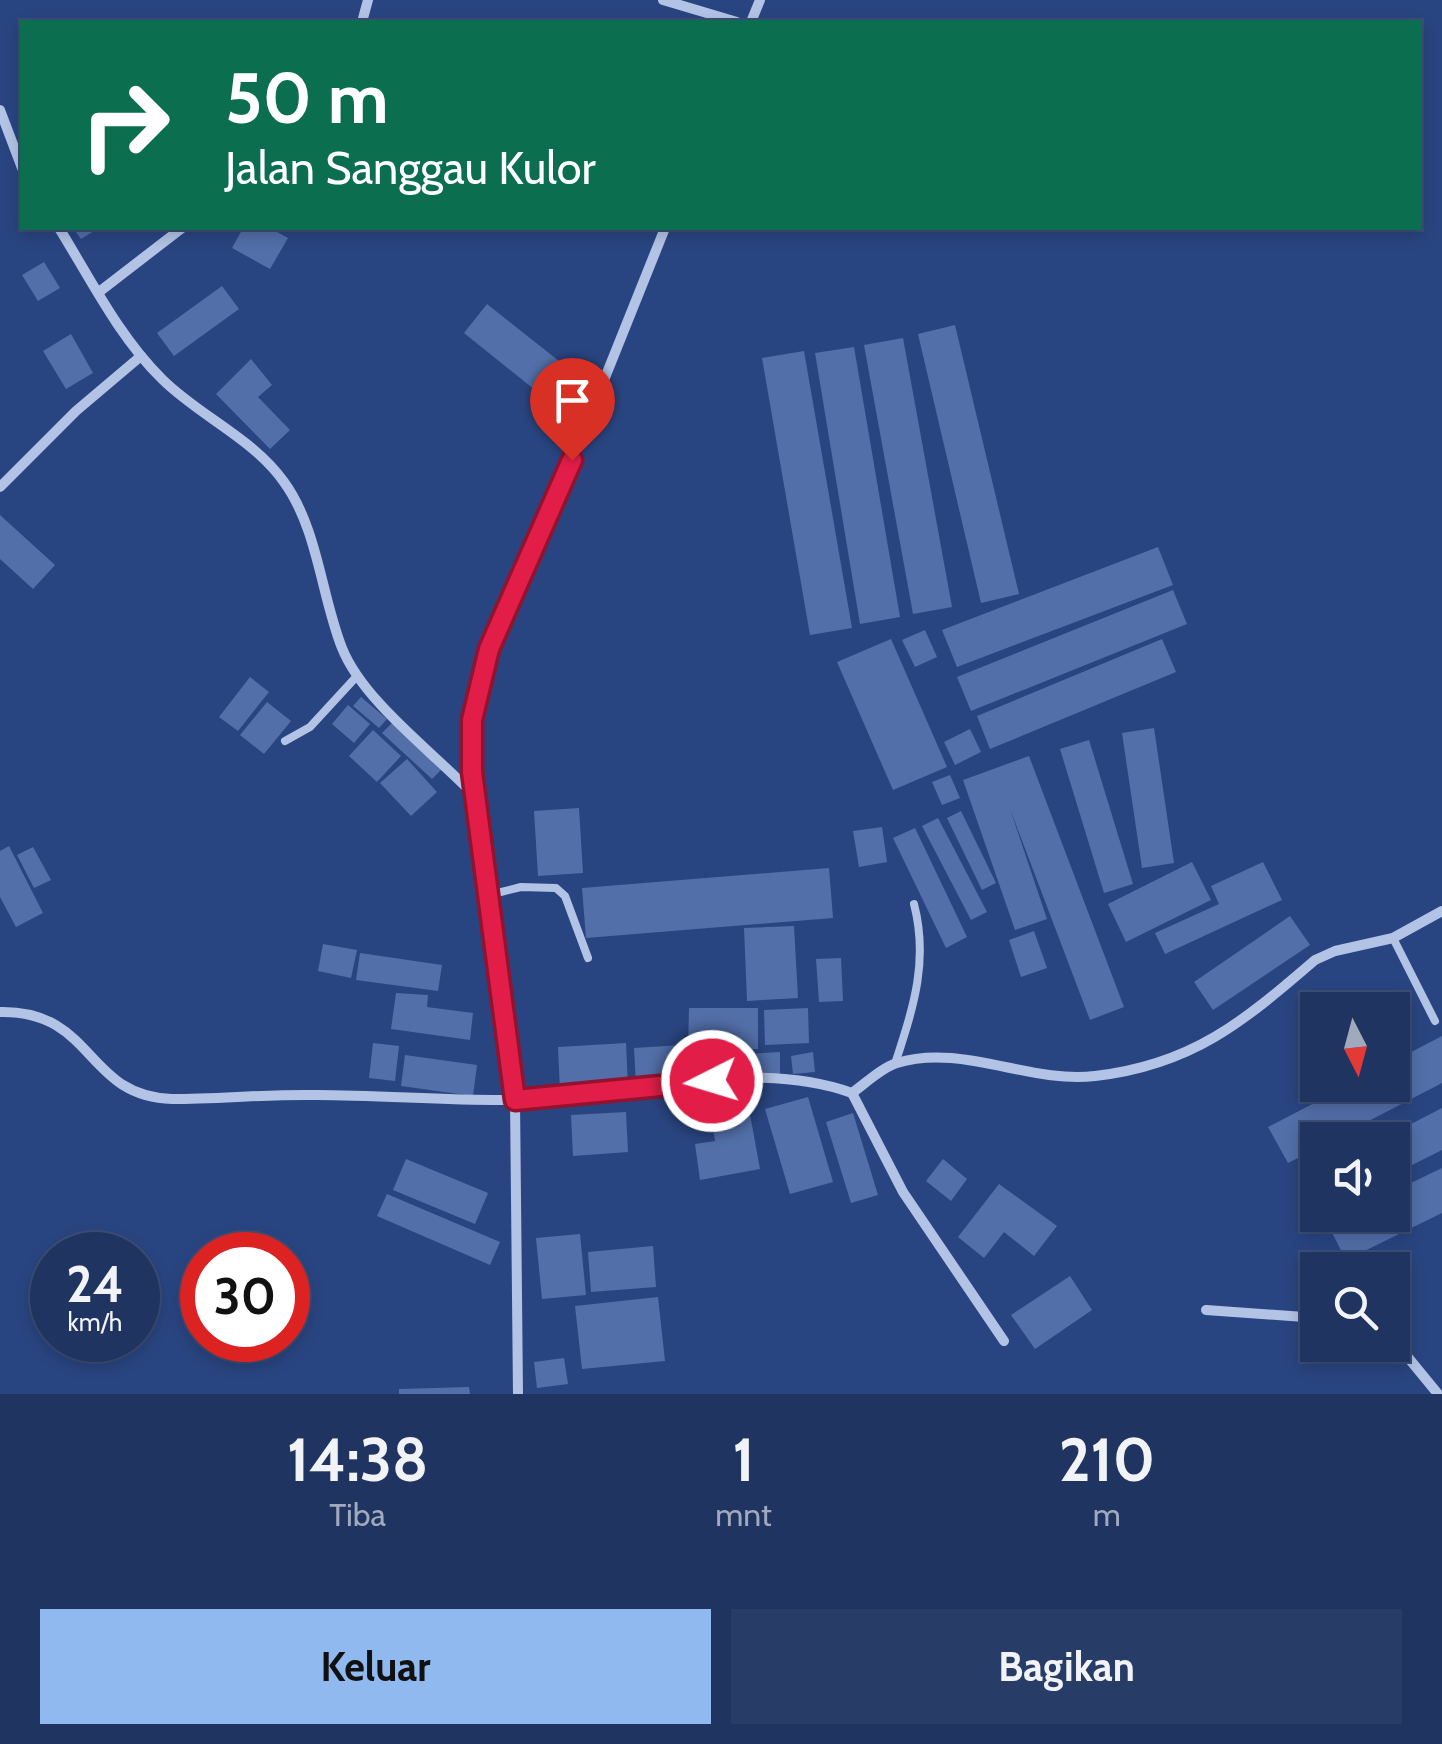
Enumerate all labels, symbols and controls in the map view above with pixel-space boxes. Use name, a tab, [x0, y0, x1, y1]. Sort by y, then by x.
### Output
text: 50 m	[225, 55, 389, 141]
icon: right	[60, 60, 190, 190]
text: Jalan Sanggau Kulor	[225, 141, 596, 195]
pin	[530, 358, 615, 461]
icon: arrive	[545, 373, 600, 428]
north arrow	[1300, 992, 1410, 1102]
map controls	[1300, 992, 1410, 1362]
position arrow	[660, 1029, 764, 1133]
button: sound	[1300, 1122, 1410, 1232]
speed limit sign: 30	[180, 1232, 310, 1362]
button: search	[1300, 1252, 1410, 1362]
text: 24	[66, 1254, 124, 1315]
text: km/h	[68, 1307, 122, 1337]
text: 14:38	[287, 1423, 428, 1496]
text: 1	[732, 1423, 755, 1496]
text: 210	[1059, 1423, 1155, 1496]
text: Tiba	[329, 1495, 386, 1534]
text: mnt	[715, 1495, 772, 1534]
text: m	[1093, 1495, 1121, 1534]
button: Keluar	[40, 1609, 711, 1724]
button: Bagikan	[731, 1609, 1402, 1724]

